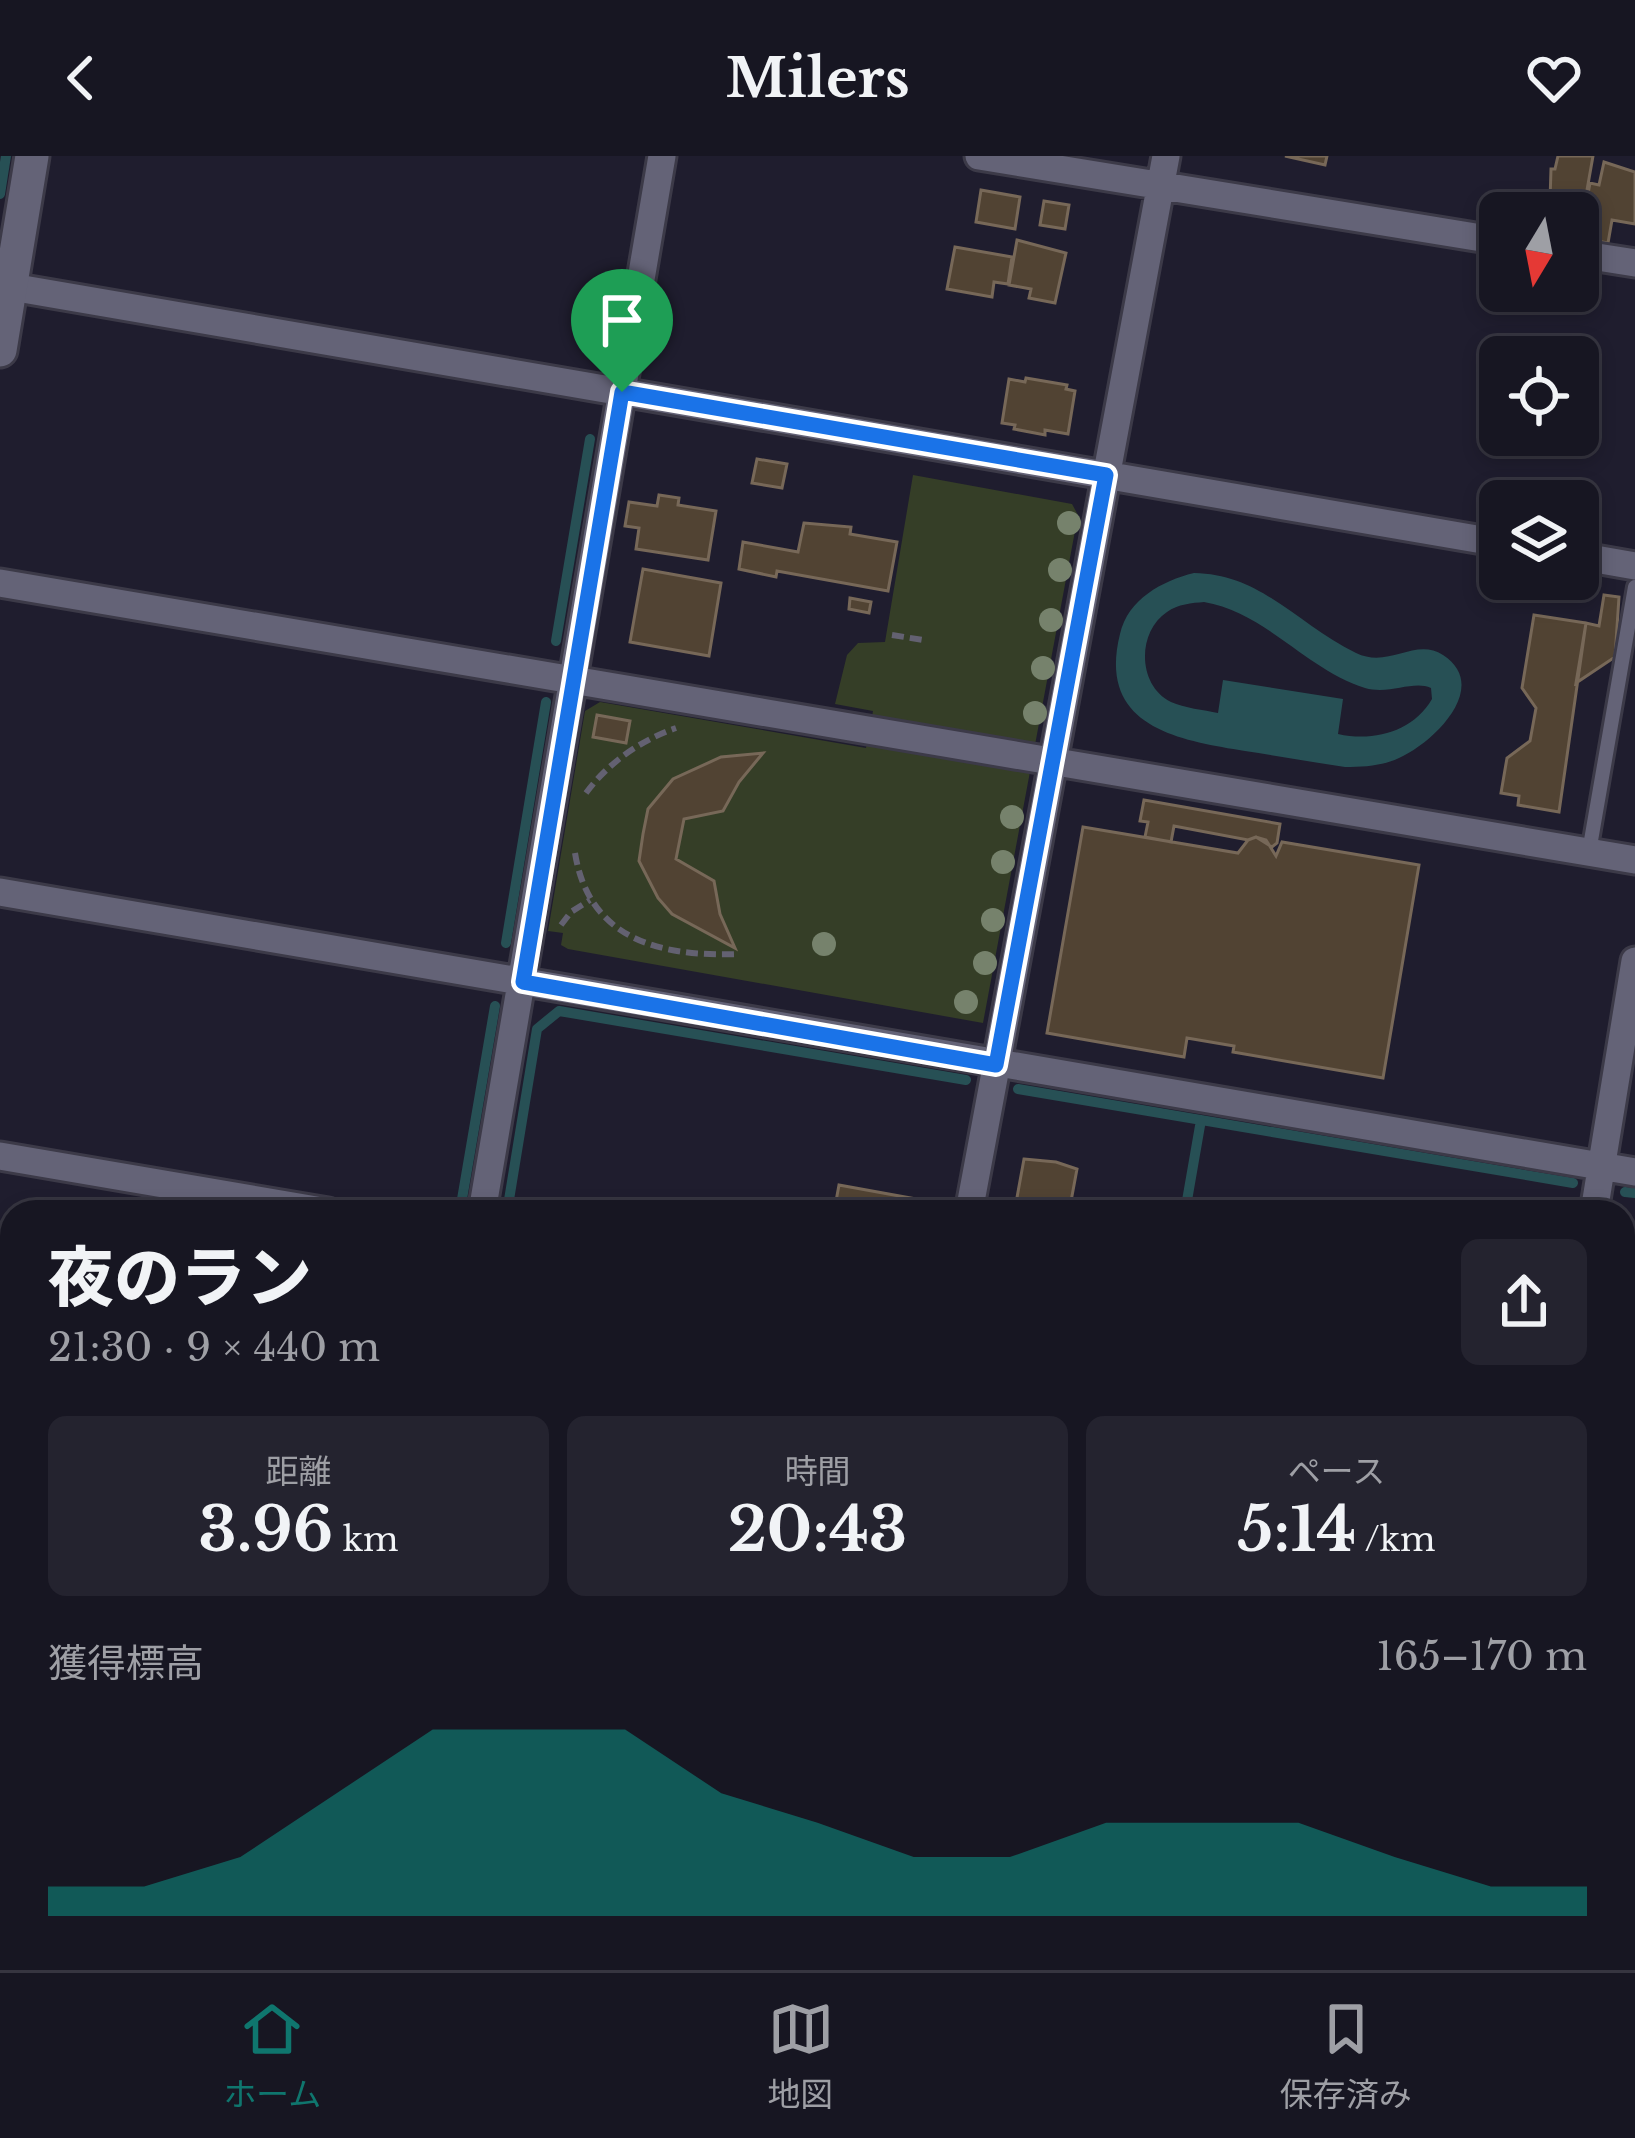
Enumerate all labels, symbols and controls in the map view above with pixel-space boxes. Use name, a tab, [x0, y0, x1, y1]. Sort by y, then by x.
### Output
icon: back	[48, 45, 114, 111]
text: Milers	[725, 45, 910, 112]
icon: heart	[1521, 45, 1587, 111]
north arrow	[1479, 192, 1599, 312]
map controls	[1479, 192, 1599, 600]
pin	[571, 269, 673, 392]
icon: arrive	[589, 287, 655, 353]
button: locate	[1479, 336, 1599, 456]
button: layers	[1479, 480, 1599, 600]
text: 夜のラン	[48, 1237, 312, 1319]
button: share	[1461, 1239, 1587, 1365]
text: 21:30 · 9 × 440 m	[48, 1323, 380, 1372]
text: 距離	[266, 1451, 332, 1492]
text: 時間	[785, 1451, 851, 1492]
text: ペース	[1288, 1451, 1385, 1492]
text: 3.96	[199, 1493, 333, 1567]
text: 20:43	[728, 1493, 907, 1567]
text: 5:14	[1238, 1493, 1356, 1567]
text: km	[333, 1519, 398, 1560]
text: /km	[1356, 1519, 1435, 1560]
text: 165–170 m	[1376, 1632, 1587, 1681]
text: 獲得標高	[48, 1639, 204, 1688]
tab: ホーム	[223, 1996, 321, 2116]
tab: 地図	[768, 1996, 834, 2116]
tab: 保存済み	[1280, 1996, 1412, 2116]

